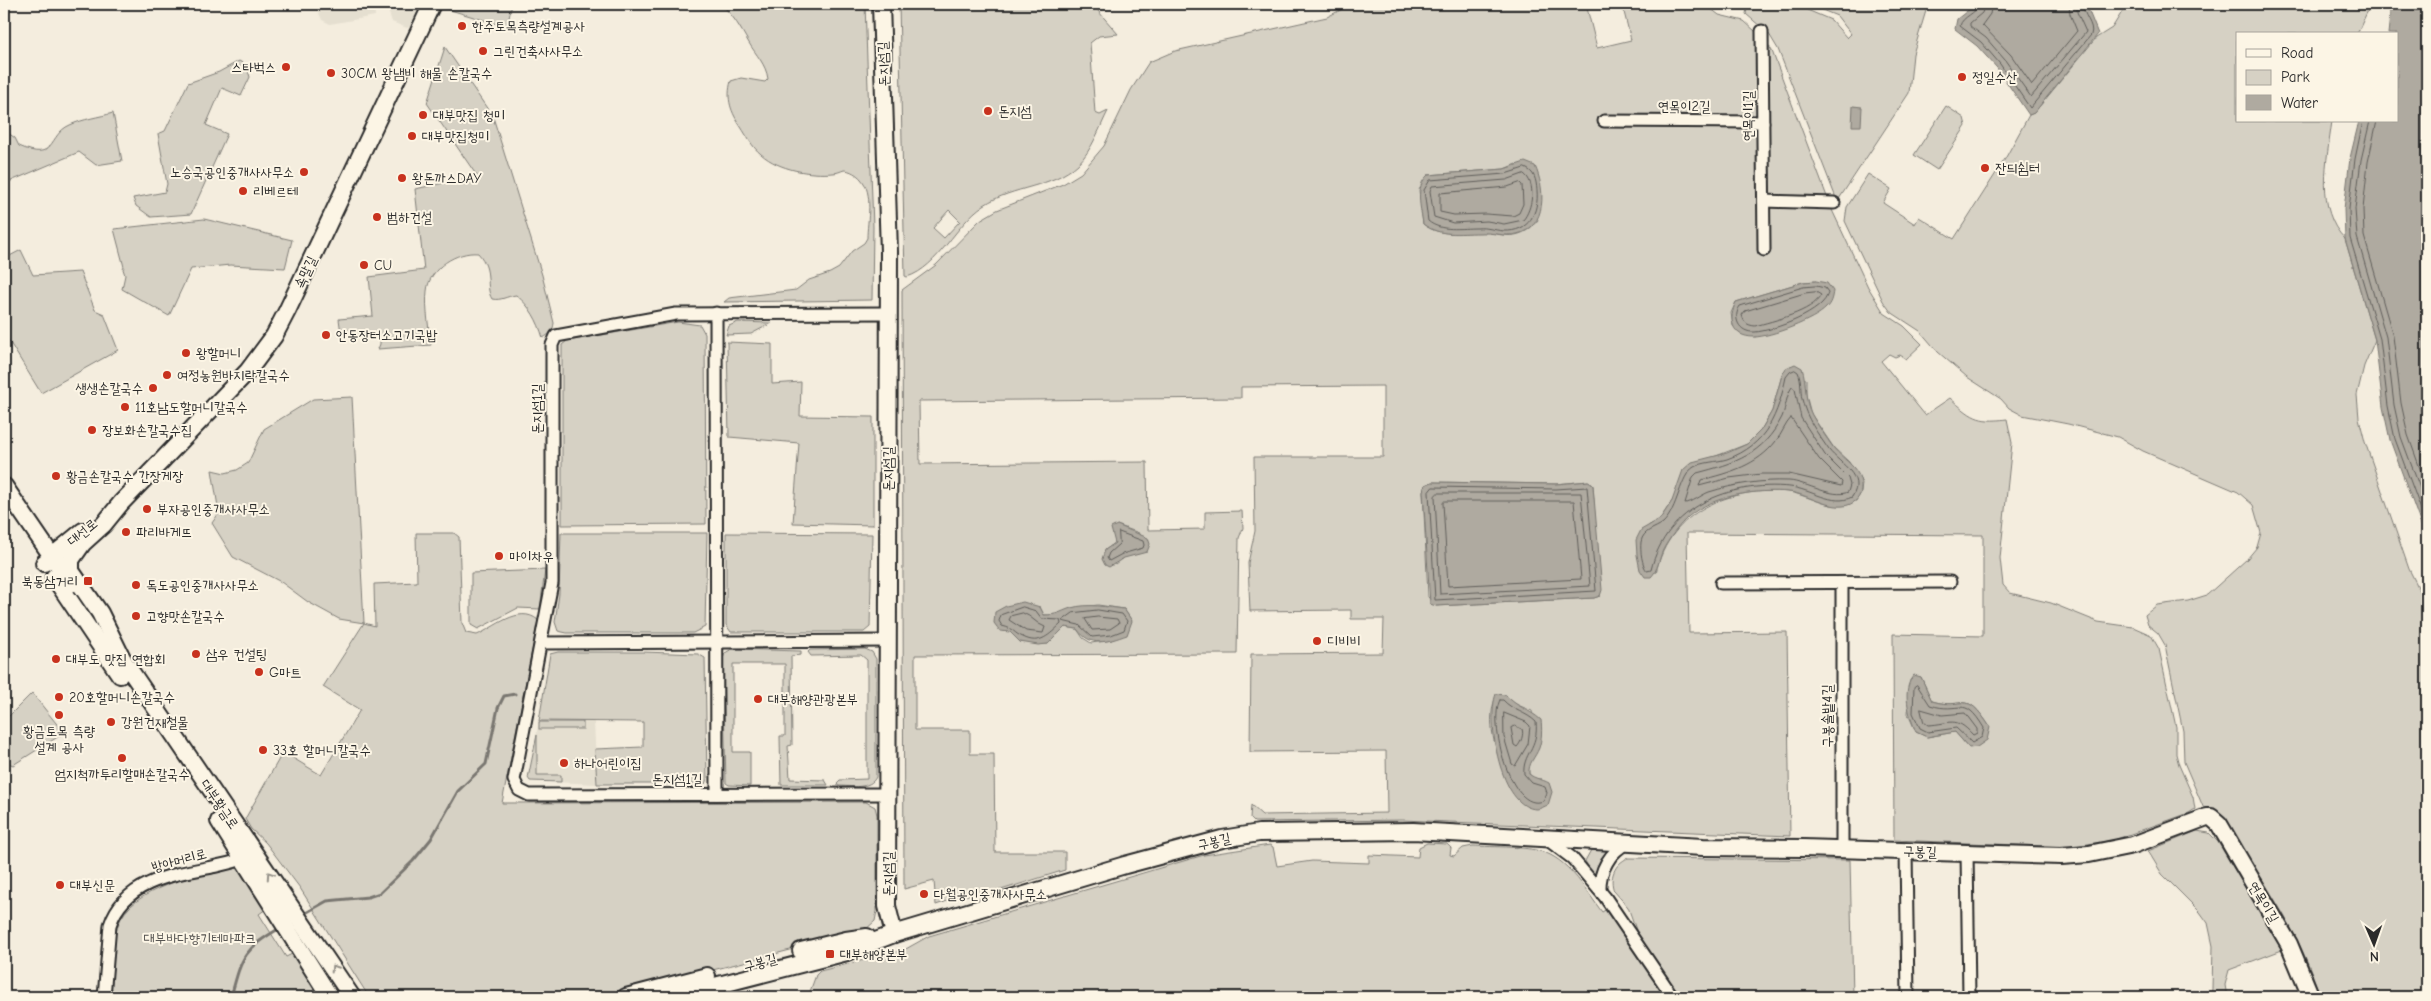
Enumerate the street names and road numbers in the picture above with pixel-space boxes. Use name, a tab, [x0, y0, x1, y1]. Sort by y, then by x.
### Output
street label: 돈지섬길	[874, 40, 893, 87]
street label: 연목이1길	[1740, 90, 1757, 141]
street label: 연목이2길	[1658, 98, 1711, 115]
street label: 속말길	[291, 253, 321, 291]
street label: 돈지섬1길	[529, 383, 546, 434]
street label: 돈지섬길	[880, 446, 897, 492]
street label: 대선로	[64, 515, 101, 550]
street label: 구봉솔밭4길	[1819, 684, 1836, 748]
street label: 돈지섬1길	[652, 771, 703, 788]
street label: 대부황금로	[197, 776, 242, 832]
street label: 구봉길	[1196, 829, 1233, 854]
street label: 구봉길	[1903, 842, 1938, 861]
street label: 방아머리로	[150, 845, 209, 876]
street label: 돈지섬길	[880, 851, 897, 897]
street label: 연목이길	[2245, 879, 2283, 927]
street label: 구봉길	[742, 950, 779, 975]

